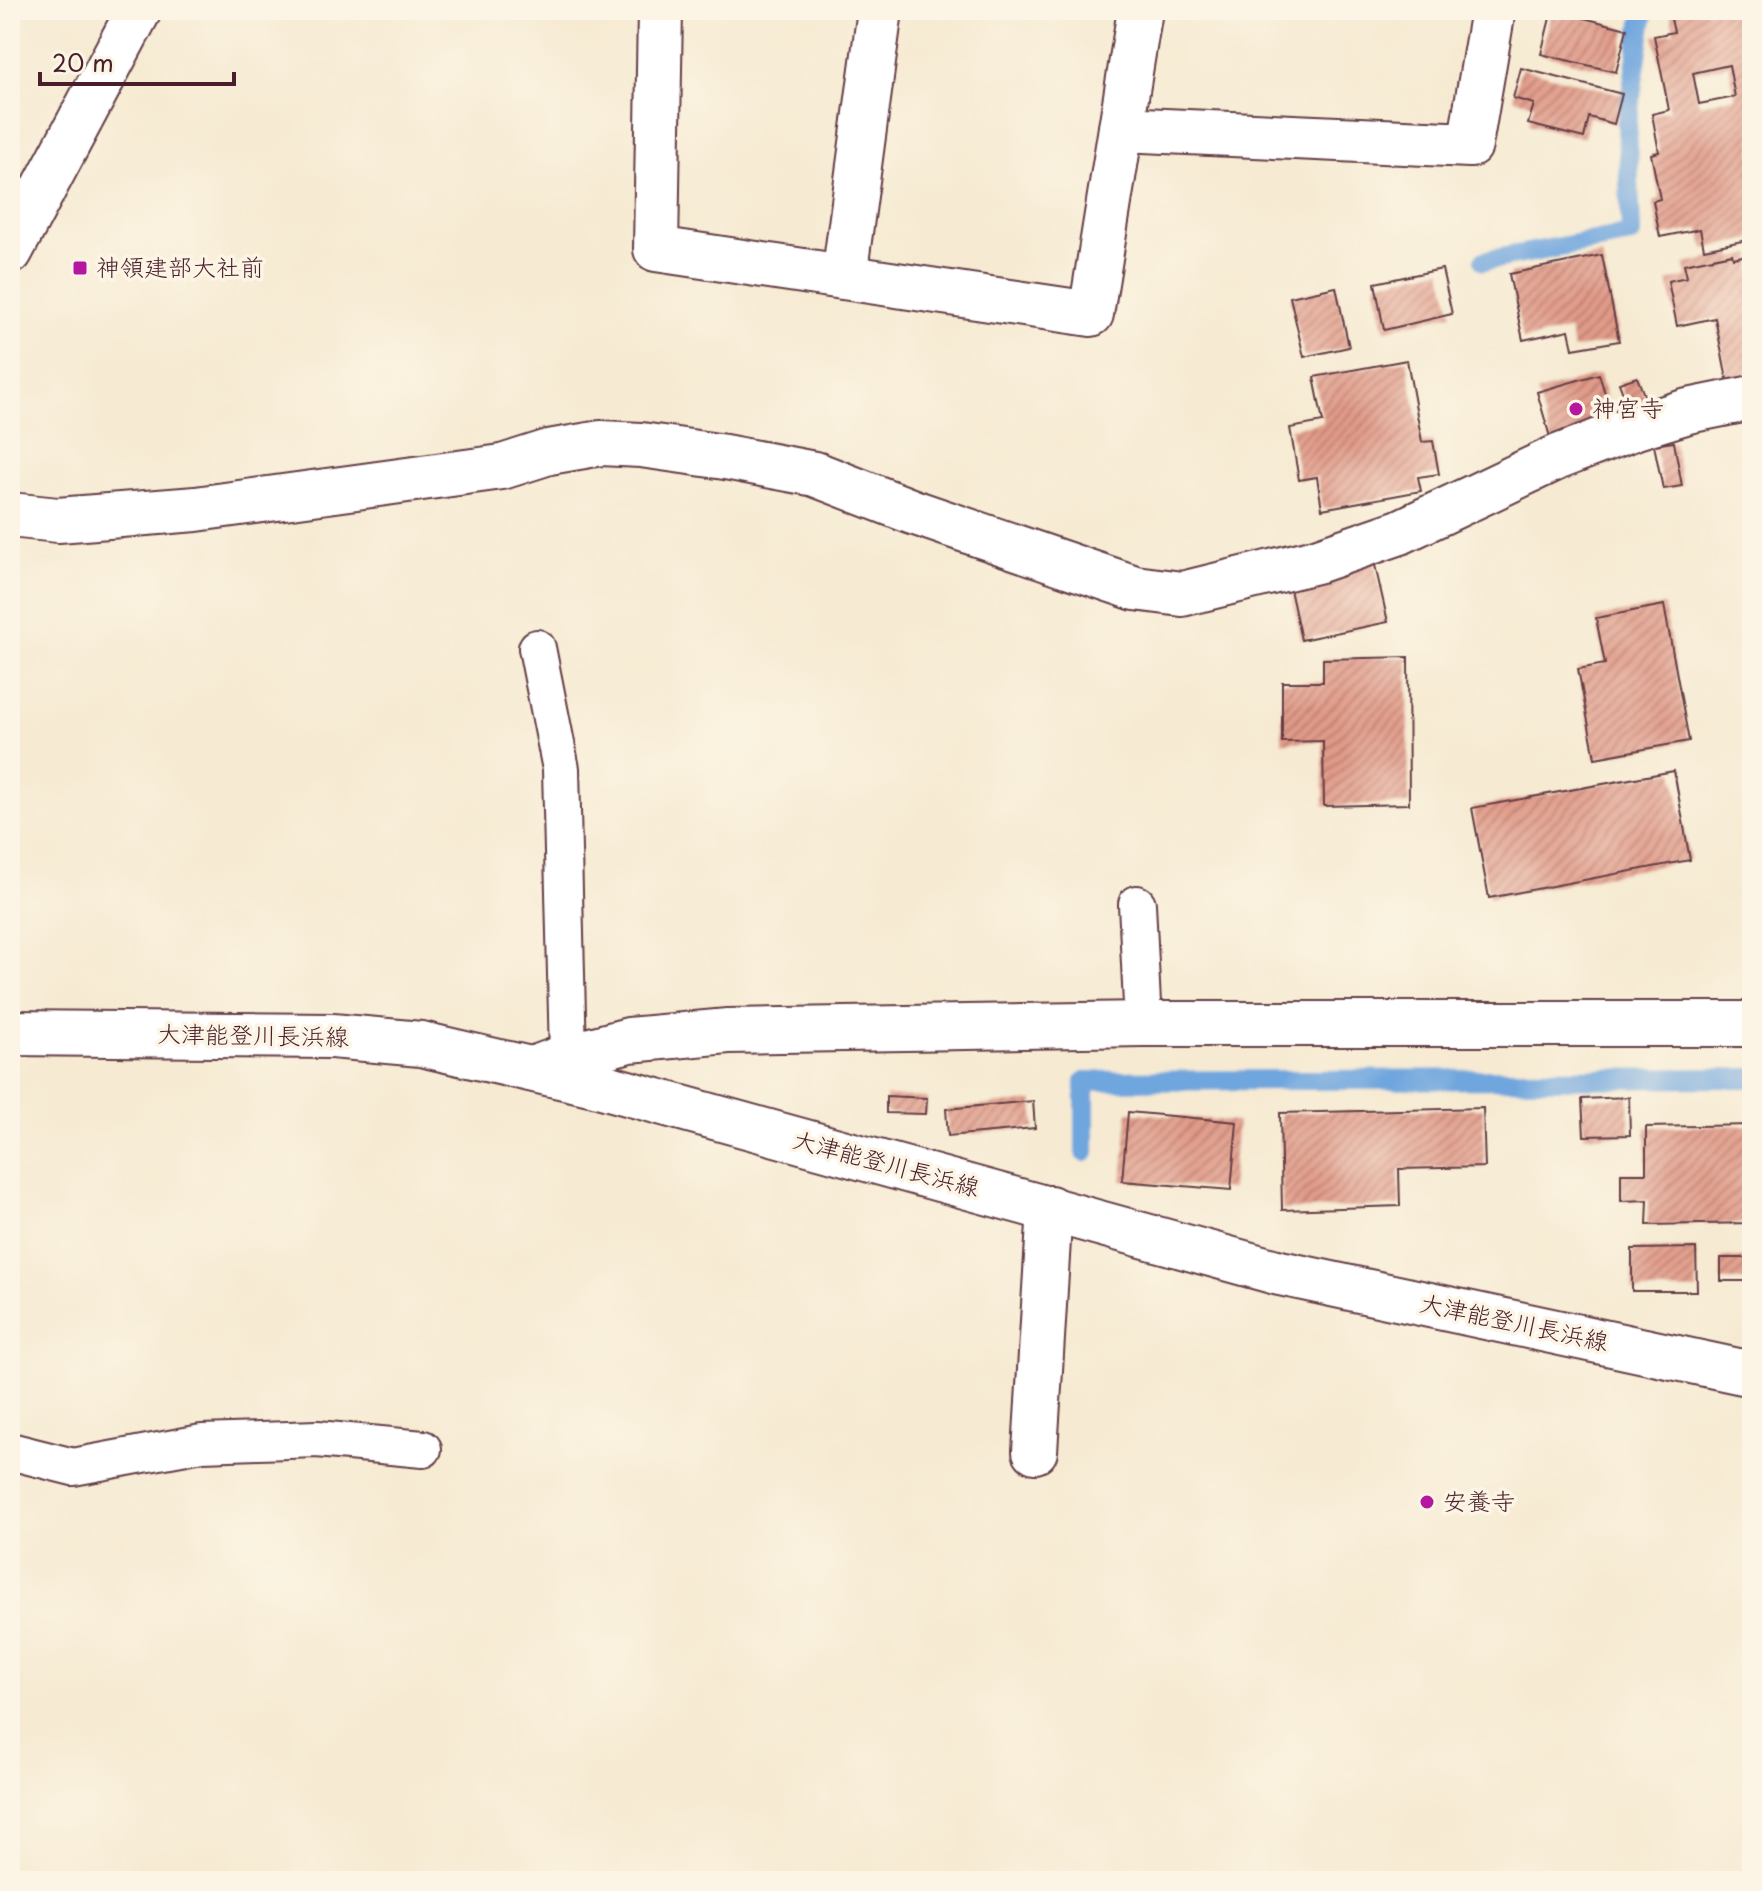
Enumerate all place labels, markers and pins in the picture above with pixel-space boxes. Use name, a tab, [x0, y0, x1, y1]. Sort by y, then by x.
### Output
place label: 神領建部大社前	[96, 248, 264, 284]
marker: 神領建部大社前	[71, 259, 89, 277]
place label: 神宮寺	[1592, 389, 1664, 425]
marker: 神宮寺	[1567, 400, 1585, 418]
place label: 安養寺	[1443, 1482, 1515, 1518]
marker: 安養寺	[1418, 1493, 1436, 1511]

